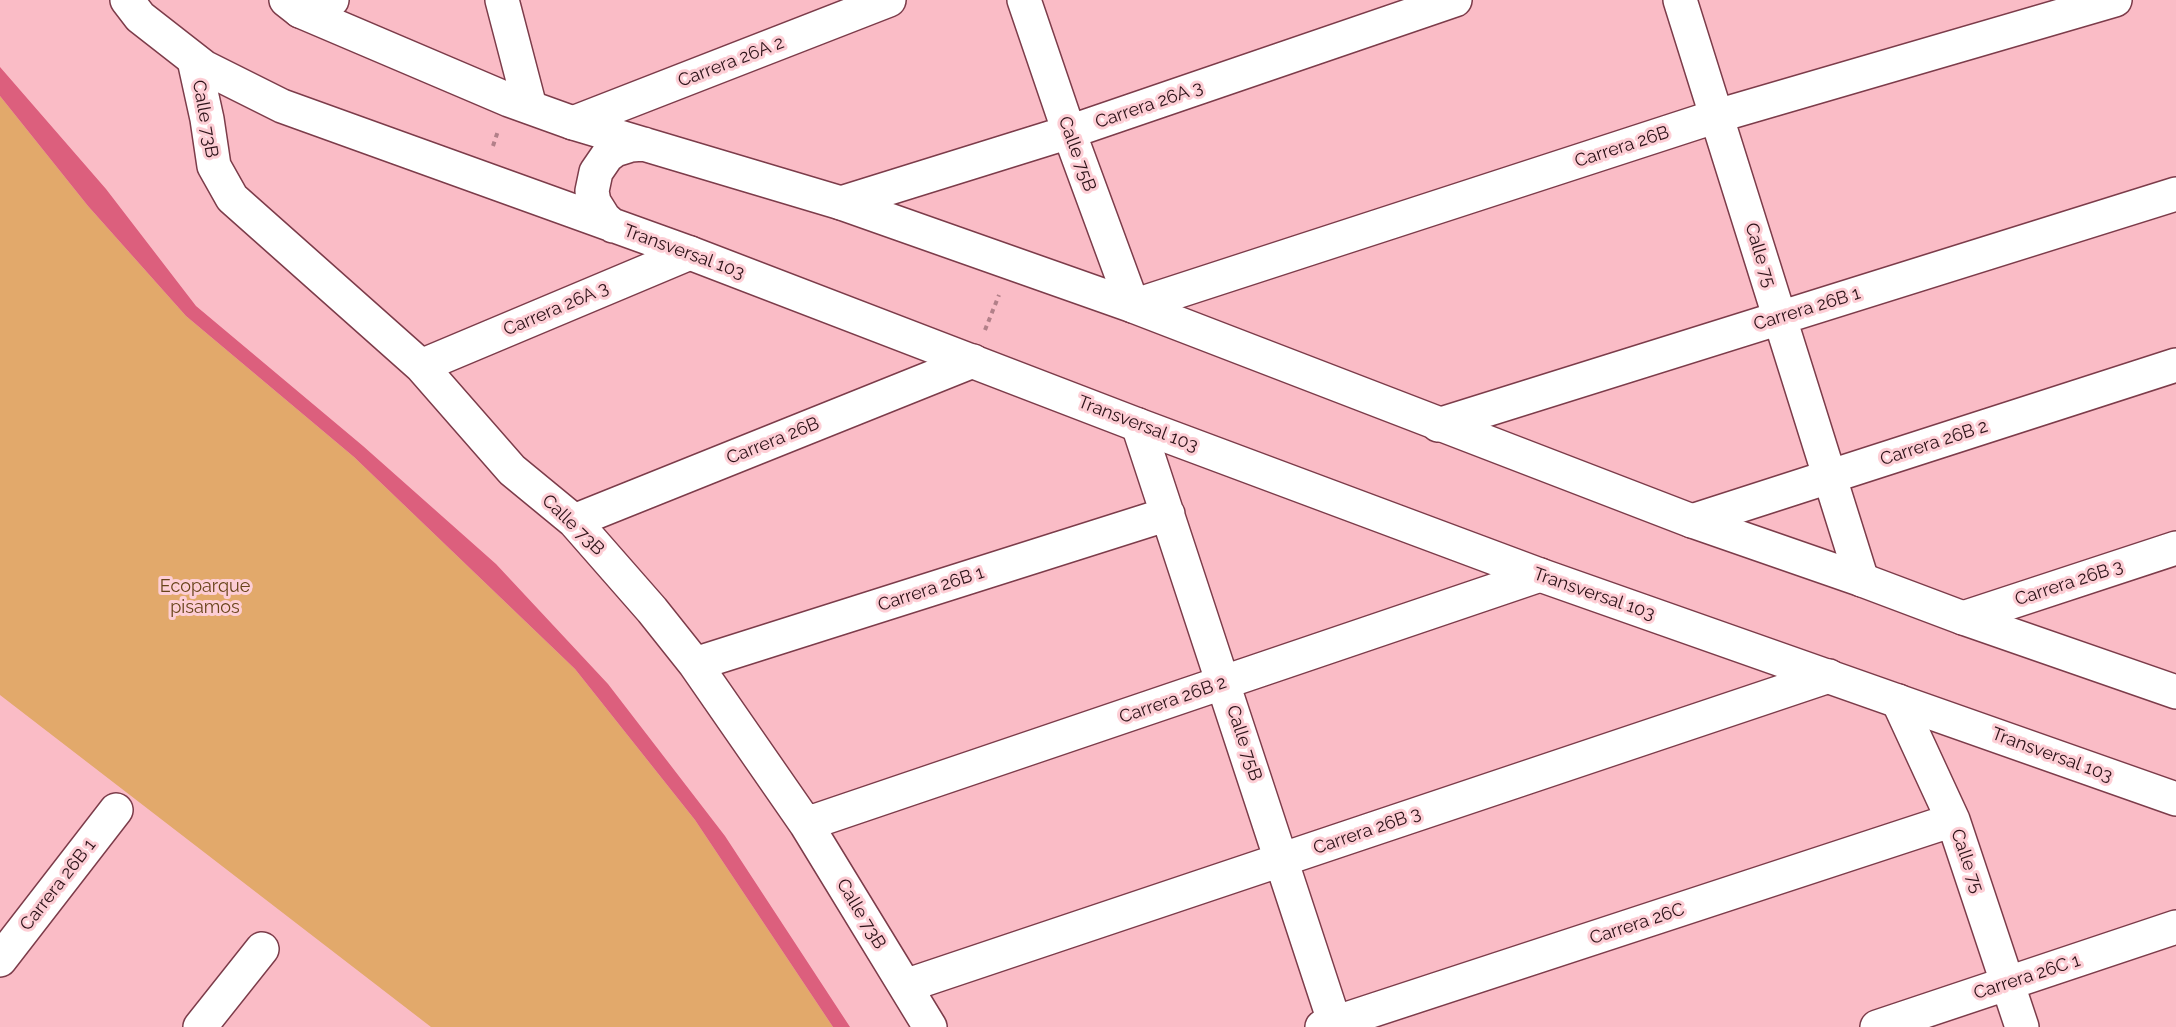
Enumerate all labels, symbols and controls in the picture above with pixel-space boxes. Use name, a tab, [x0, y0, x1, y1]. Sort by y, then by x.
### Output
street label: Carrera 26A 2	[675, 32, 787, 92]
street label: Carrera 26A 3	[1092, 77, 1206, 133]
street label: Calle 73B	[188, 79, 222, 159]
street label: Calle 75B	[1053, 114, 1101, 194]
street label: Carrera 26B	[1572, 122, 1672, 172]
street label: Transversal 103	[621, 220, 747, 284]
street label: Calle 75	[1740, 220, 1780, 290]
street label: Carrera 26A 3	[500, 277, 612, 341]
street label: Carrera 26B 1	[1751, 283, 1863, 335]
street label: Transversal 103	[1075, 391, 1201, 457]
street label: Carrera 26B	[724, 413, 822, 469]
street label: Carrera 26B 2	[1877, 415, 1991, 471]
street label: Calle 73B	[537, 490, 609, 560]
street label: Carrera 26B 3	[2012, 555, 2126, 611]
street label: Carrera 26B 1	[875, 562, 987, 616]
street label: Transversal 103	[1530, 563, 1658, 625]
park label: Ecoparque pisamos	[160, 576, 250, 618]
street label: Carrera 26B 2	[1117, 672, 1229, 728]
street label: Calle 75B	[1222, 702, 1266, 784]
street label: Transversal 103	[1989, 723, 2115, 787]
street label: Carrera 26B 3	[1310, 803, 1424, 859]
street label: Calle 75	[1946, 826, 1988, 896]
street label: Carrera 26B 1	[16, 835, 100, 935]
street label: Calle 73B	[832, 875, 890, 953]
street label: Carrera 26C	[1587, 899, 1687, 949]
street label: Carrera 26C 1	[1971, 950, 2083, 1004]

